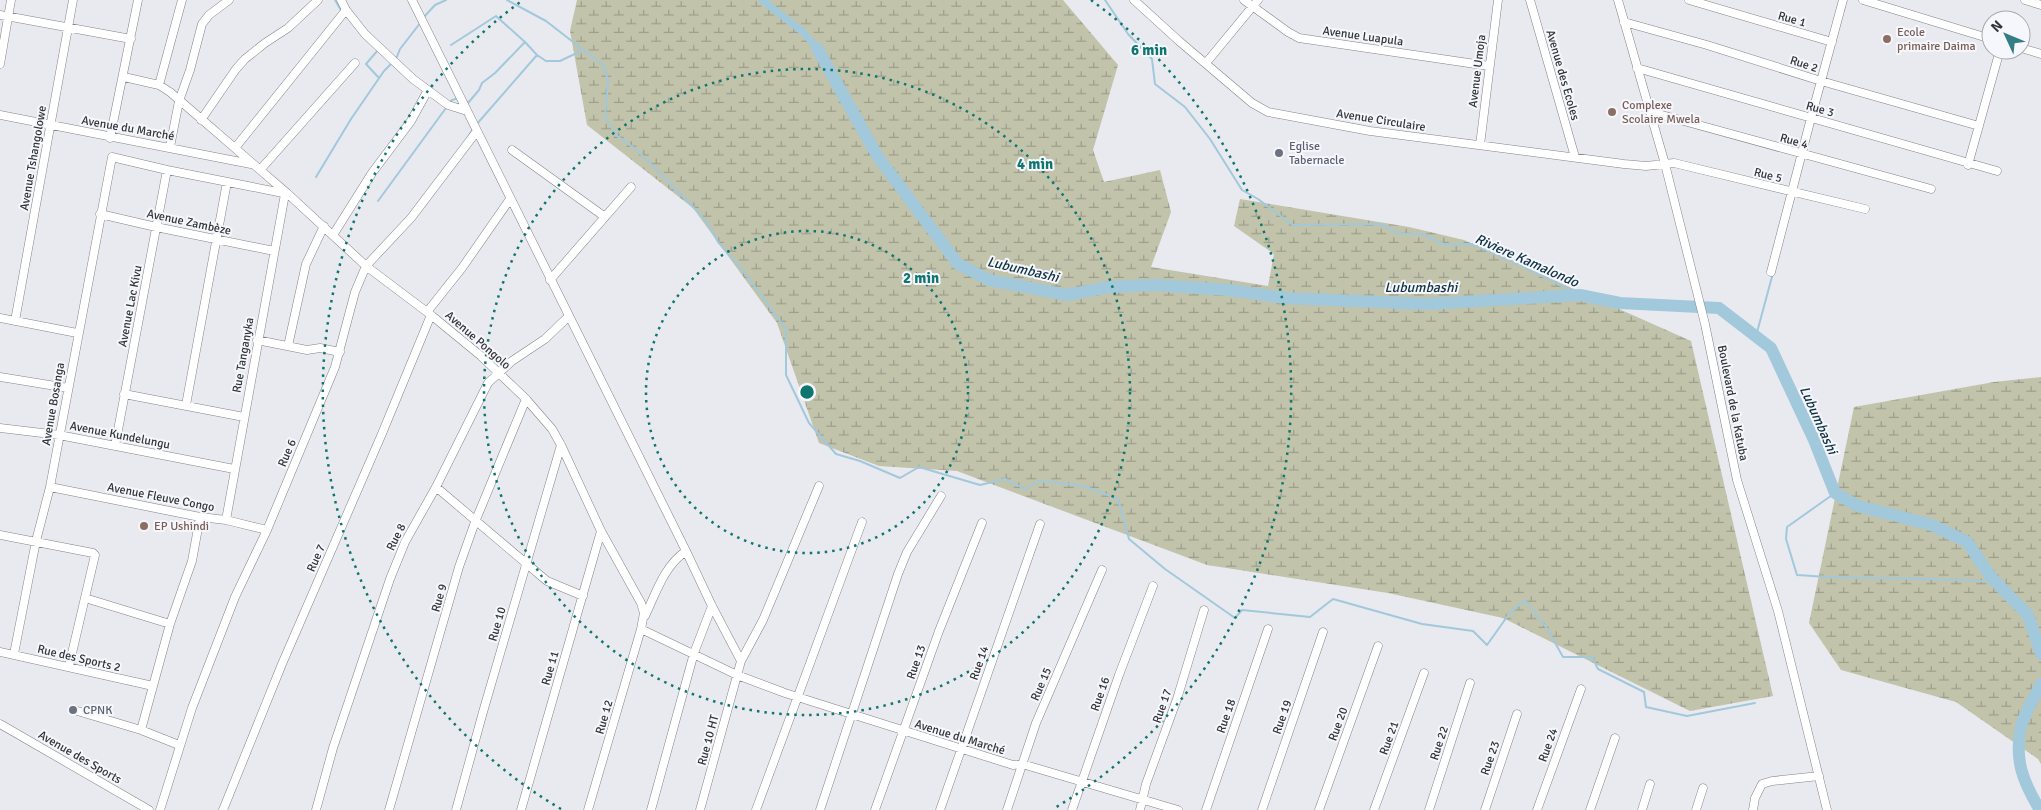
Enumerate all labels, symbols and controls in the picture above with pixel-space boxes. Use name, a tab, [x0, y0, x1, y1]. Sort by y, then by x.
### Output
street label: Rue 1	[1776, 8, 1808, 31]
north arrow	[1981, 10, 2031, 60]
text: N	[1988, 17, 2007, 36]
street label: Avenue Luapula	[1322, 23, 1404, 50]
place label: Ecole primaire Daima	[1897, 25, 1976, 54]
street label: Avenue des Ecoles	[1542, 28, 1583, 122]
marker: Ecole primaire Daima	[1881, 33, 1893, 45]
street label: Avenue Umoja	[1466, 34, 1489, 108]
text: 6 min	[1131, 41, 1167, 59]
street label: Rue 2	[1788, 53, 1820, 76]
place label: Complexe Scolaire Mwela	[1622, 98, 1700, 127]
street label: Rue 3	[1804, 98, 1836, 121]
street label: Avenue Tshangolowe	[17, 104, 50, 212]
street label: Avenue Circulaire	[1335, 106, 1427, 135]
marker: Complexe Scolaire Mwela	[1606, 106, 1618, 118]
street label: Avenue du Marché	[80, 113, 175, 144]
street label: Rue 4	[1778, 130, 1810, 153]
place label: Eglise Tabernacle	[1289, 139, 1345, 168]
marker: Eglise Tabernacle	[1273, 147, 1285, 159]
text: 4 min	[1017, 155, 1053, 173]
street label: Rue 5	[1752, 165, 1784, 186]
street label: Avenue Zambèze	[145, 206, 232, 239]
water label: Riviere Kamalondo	[1472, 230, 1582, 291]
water label: Lubumbashi	[985, 253, 1061, 286]
street label: Avenue Lac Kivu	[115, 264, 146, 348]
text: 2 min	[903, 269, 939, 287]
water label: Lubumbashi	[1385, 279, 1459, 296]
street label: Avenue Pongolo	[442, 308, 513, 373]
street label: Rue Tanganyka	[229, 316, 258, 394]
street label: Boulevard de la Katuba	[1714, 344, 1751, 462]
street label: Avenue Bosanga	[39, 361, 68, 447]
centre of rings	[798, 383, 816, 401]
water label: Lubumbashi	[1796, 383, 1842, 458]
street label: Avenue Kundelungu	[68, 418, 171, 453]
street label: Rue 6	[275, 437, 300, 469]
street label: Avenue Fleuve Congo	[106, 480, 216, 515]
place label: EP Ushindi	[154, 519, 209, 534]
marker: EP Ushindi	[138, 520, 150, 532]
street label: Rue 8	[383, 521, 409, 553]
street label: Rue 7	[304, 542, 329, 574]
street label: Rue 9	[428, 582, 451, 614]
street label: Rue 10	[485, 605, 510, 643]
street label: Rue des Sports 2	[36, 642, 122, 675]
street label: Rue 13	[904, 643, 929, 681]
street label: Rue 14	[967, 644, 992, 682]
street label: Rue 11	[538, 649, 563, 687]
street label: Rue 15	[1028, 665, 1055, 703]
street label: Rue 16	[1088, 675, 1113, 713]
street label: Rue 17	[1150, 687, 1175, 725]
street label: Rue 18	[1214, 697, 1239, 735]
street label: Rue 12	[592, 698, 617, 736]
street label: Rue 19	[1270, 698, 1295, 736]
place label: CPNK	[83, 703, 112, 718]
marker: CPNK	[67, 704, 79, 716]
street label: Rue 20	[1325, 705, 1352, 743]
street label: Rue 10 HT	[695, 713, 722, 767]
street label: Avenue du Marché	[913, 717, 1007, 758]
street label: Rue 21	[1376, 719, 1403, 757]
street label: Rue 22	[1427, 724, 1452, 762]
street label: Rue 24	[1535, 726, 1562, 764]
street label: Avenue des Sports	[35, 727, 124, 787]
street label: Rue 23	[1478, 739, 1503, 777]

